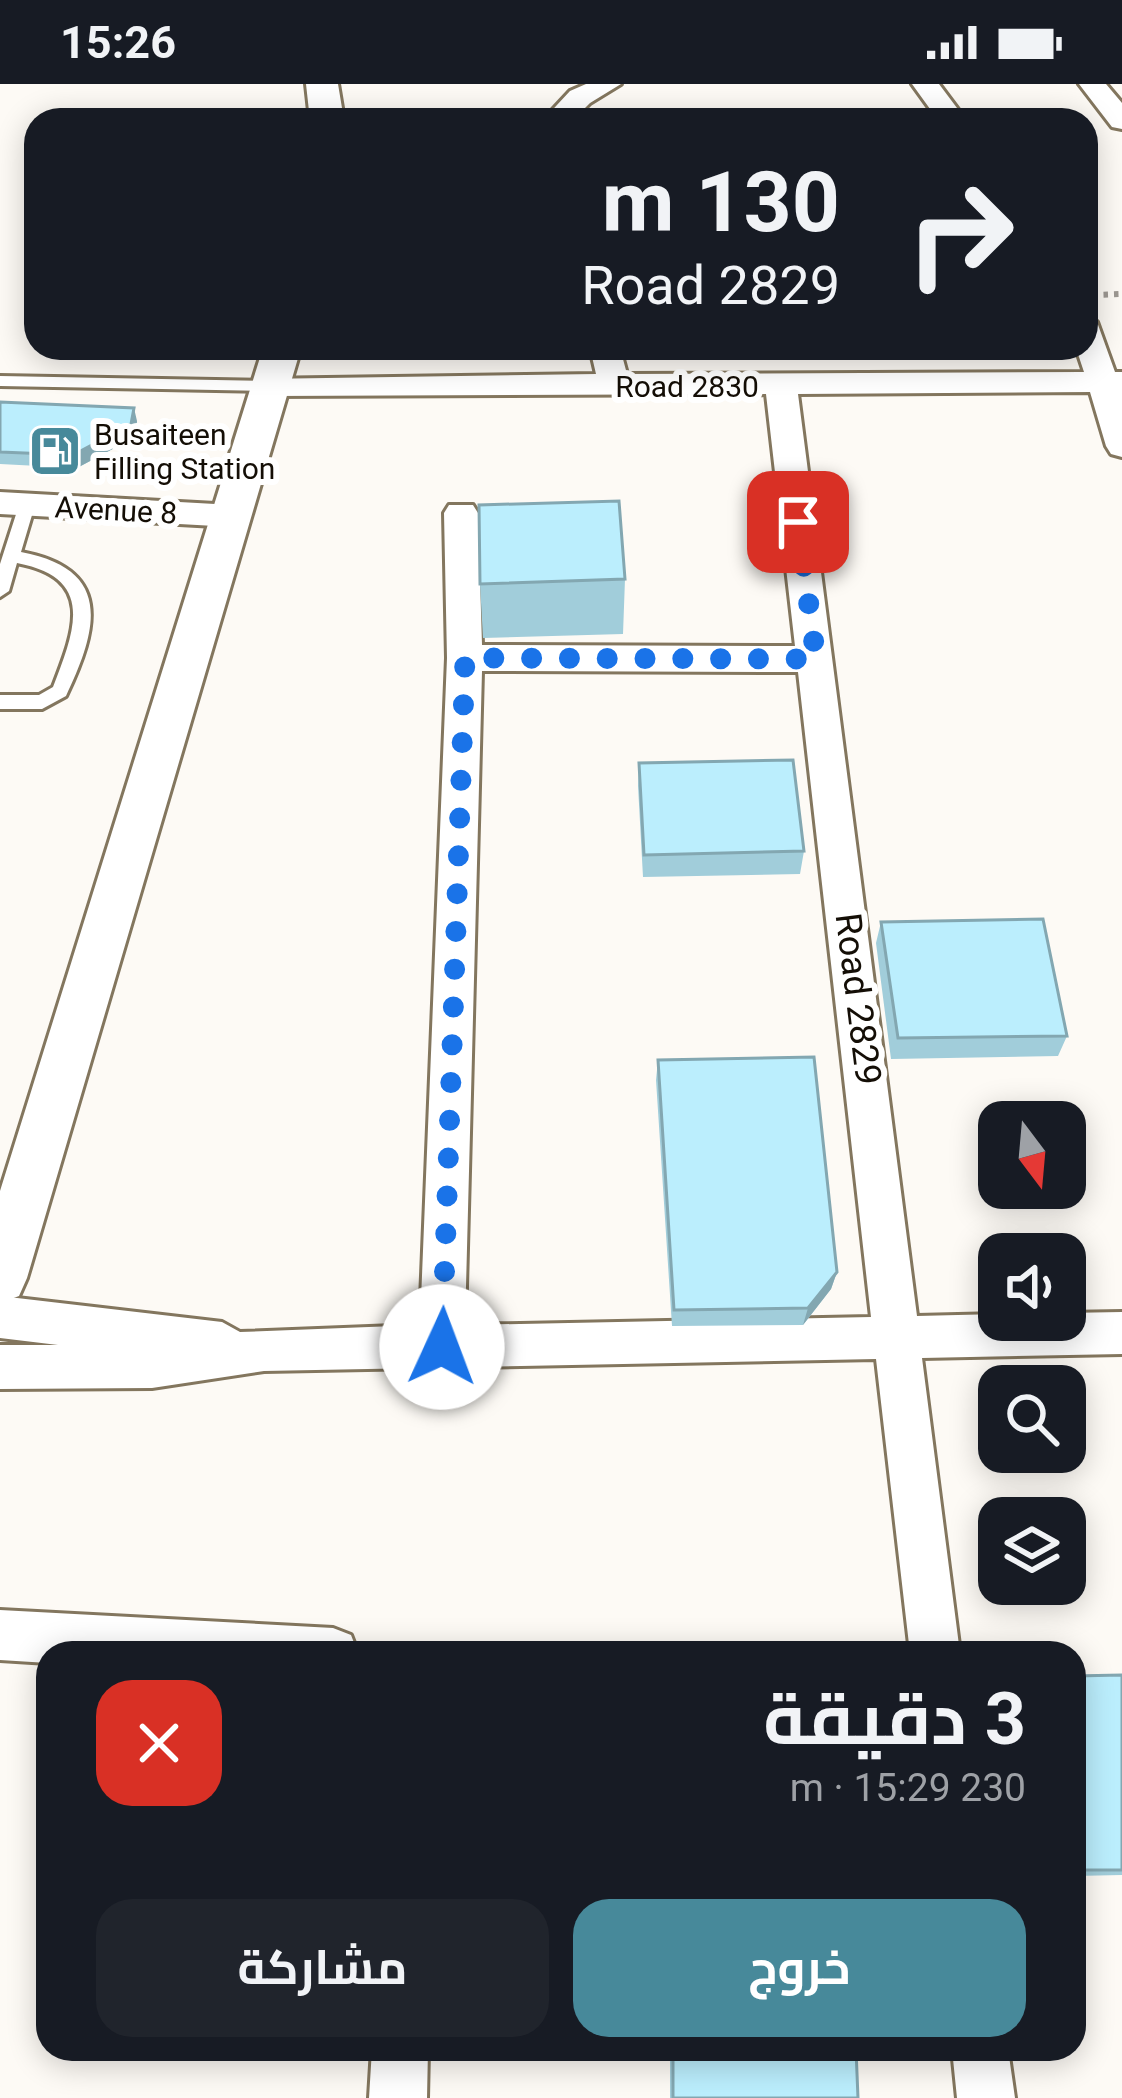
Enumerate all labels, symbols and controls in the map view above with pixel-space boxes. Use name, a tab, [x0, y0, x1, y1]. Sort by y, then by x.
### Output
text: 15:26	[60, 16, 176, 69]
text: 130 m	[602, 153, 840, 252]
icon: right	[882, 156, 1038, 312]
text: Road 2829	[581, 254, 840, 317]
street label: Road 2830	[615, 369, 759, 404]
place label: Busaiteen Filling Station	[94, 417, 275, 486]
fuel station icon: Busaiteen Filling Station	[27, 423, 83, 479]
pin	[747, 471, 849, 573]
street label: Avenue 8	[54, 489, 178, 531]
icon: arrive	[765, 489, 831, 555]
street label: Road 2829	[827, 911, 889, 1087]
north arrow	[978, 1101, 1086, 1209]
map controls	[978, 1101, 1086, 1605]
button: sound	[978, 1233, 1086, 1341]
position arrow	[379, 1284, 505, 1410]
button: search	[978, 1365, 1086, 1473]
button: layers	[978, 1497, 1086, 1605]
text: 3 دقيقة	[763, 1677, 1026, 1762]
button: close	[96, 1680, 222, 1806]
text: 230 m · 15:29	[790, 1765, 1026, 1811]
button: مشاركة	[96, 1899, 549, 2037]
button: خروج	[573, 1899, 1026, 2037]

